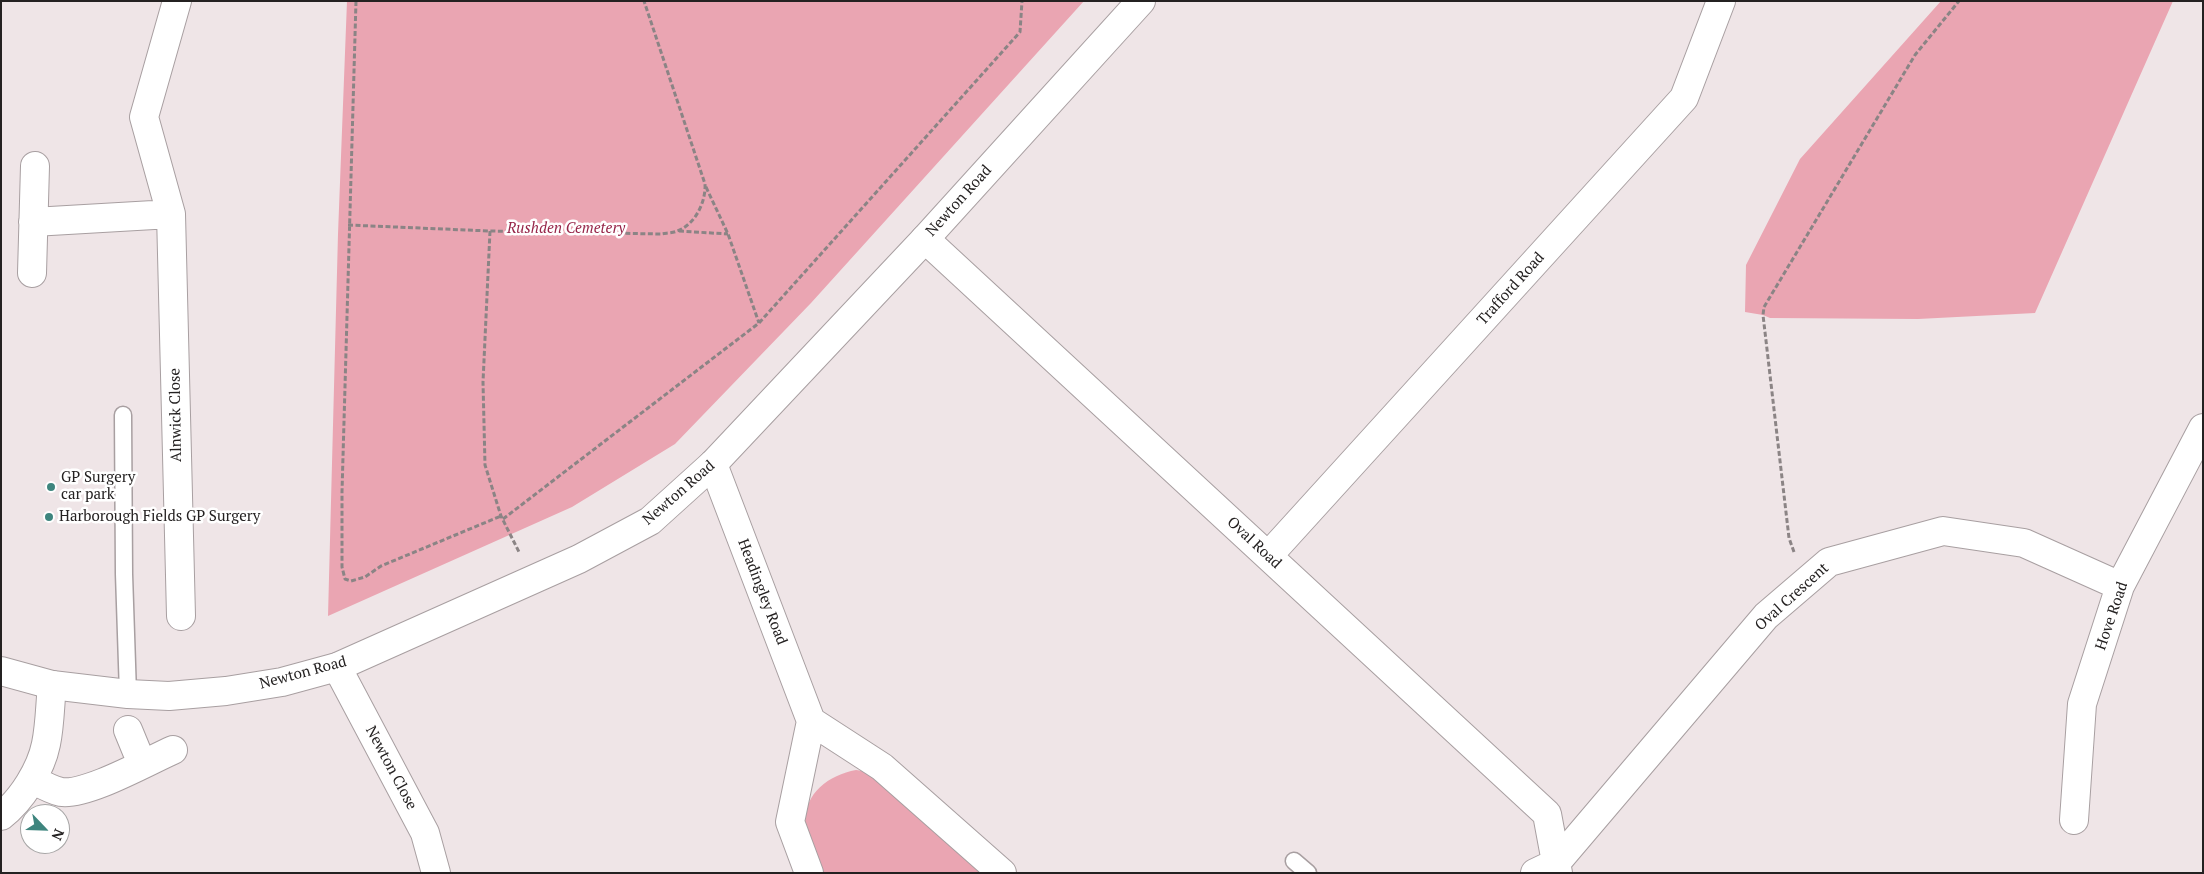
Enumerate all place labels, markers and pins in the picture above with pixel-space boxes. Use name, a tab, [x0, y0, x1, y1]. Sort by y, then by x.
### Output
place label: GP Surgery car park	[61, 469, 135, 504]
marker: GP Surgery car park	[45, 481, 57, 493]
place label: Harborough Fields GP Surgery	[59, 508, 260, 526]
marker: Harborough Fields GP Surgery	[43, 511, 55, 523]

